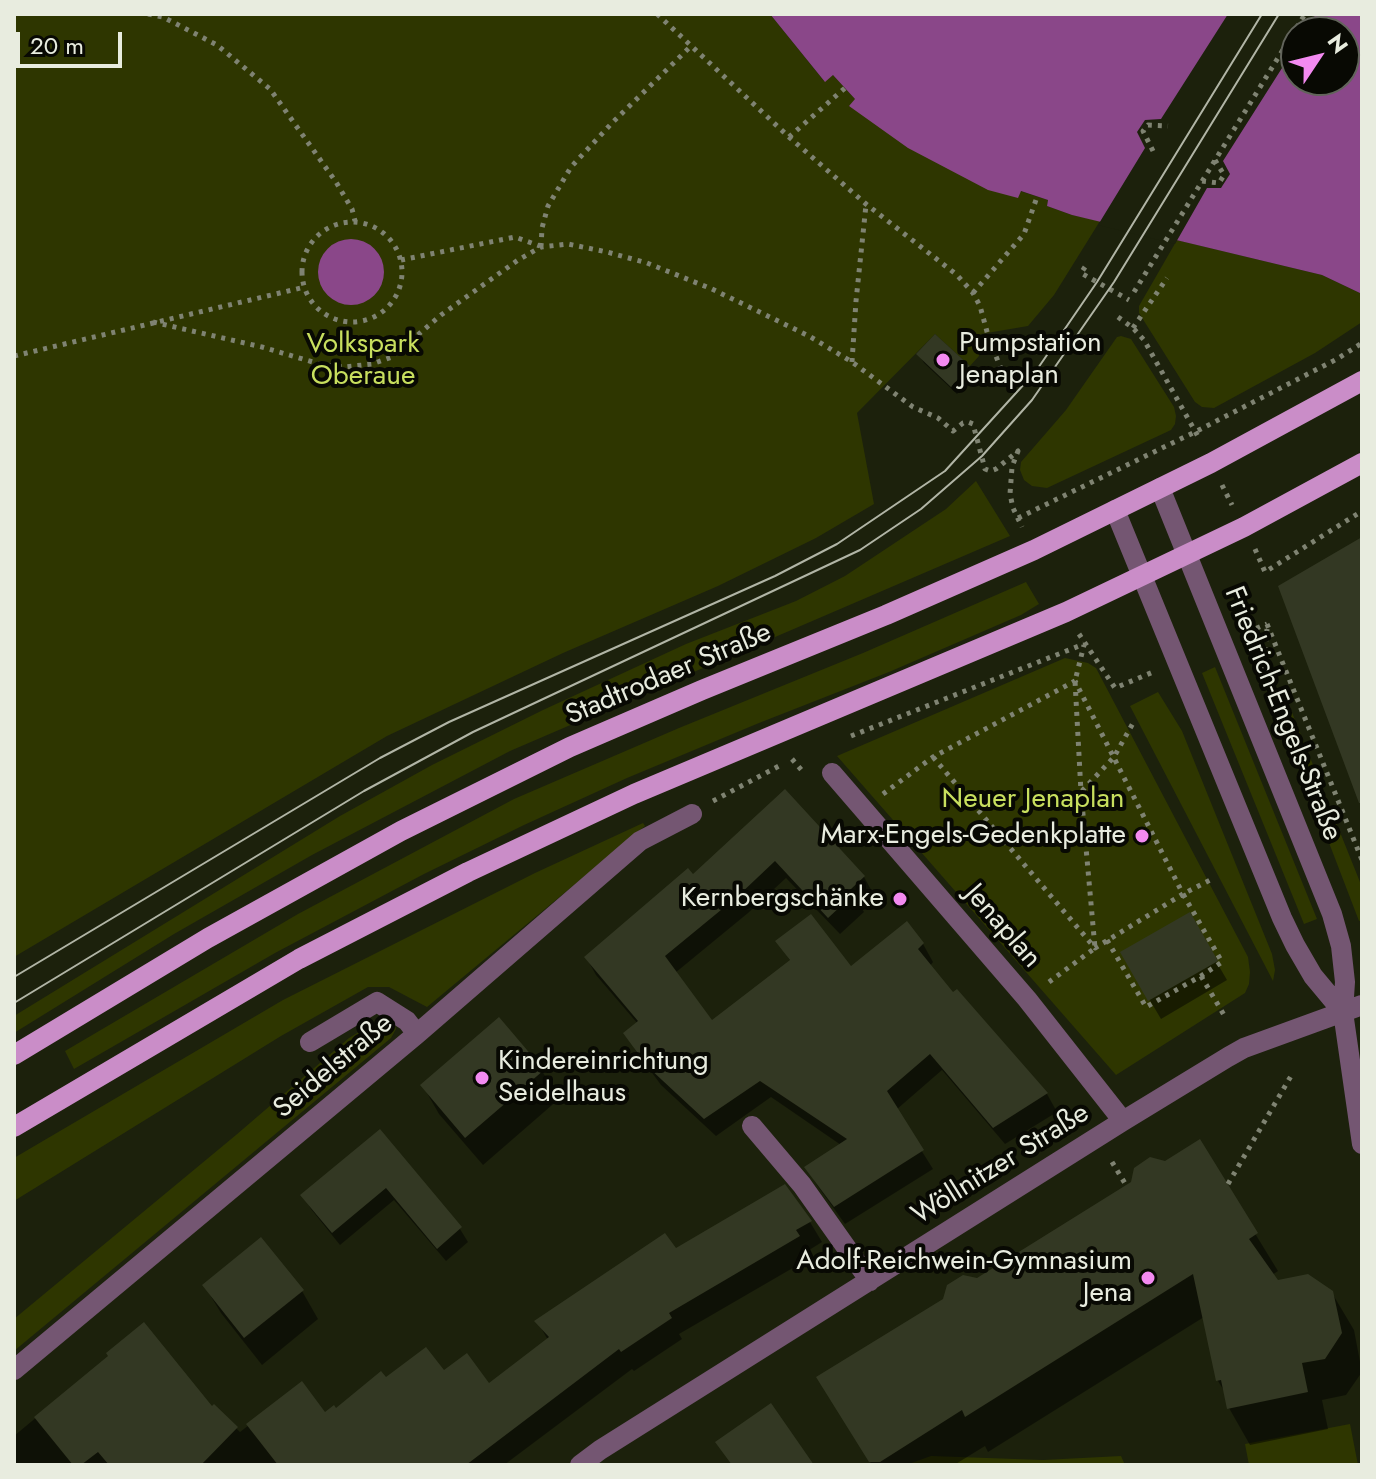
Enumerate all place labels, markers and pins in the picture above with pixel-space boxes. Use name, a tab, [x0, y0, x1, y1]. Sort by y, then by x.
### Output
place label: Pumpstation Jenaplan	[959, 327, 1102, 393]
marker: Pumpstation Jenaplan	[934, 351, 952, 369]
place label: Marx-Engels-Gedenkplatte	[820, 819, 1126, 853]
marker: Marx-Engels-Gedenkplatte	[1133, 827, 1151, 845]
place label: Kernbergschänke	[681, 882, 884, 916]
marker: Kernbergschänke	[891, 890, 909, 908]
place label: Kindereinrichtung Seidelhaus	[498, 1045, 709, 1111]
marker: Kindereinrichtung Seidelhaus	[473, 1069, 491, 1087]
place label: Adolf-Reichwein-Gymnasium Jena	[796, 1245, 1132, 1311]
marker: Adolf-Reichwein-Gymnasium Jena	[1139, 1269, 1157, 1287]

